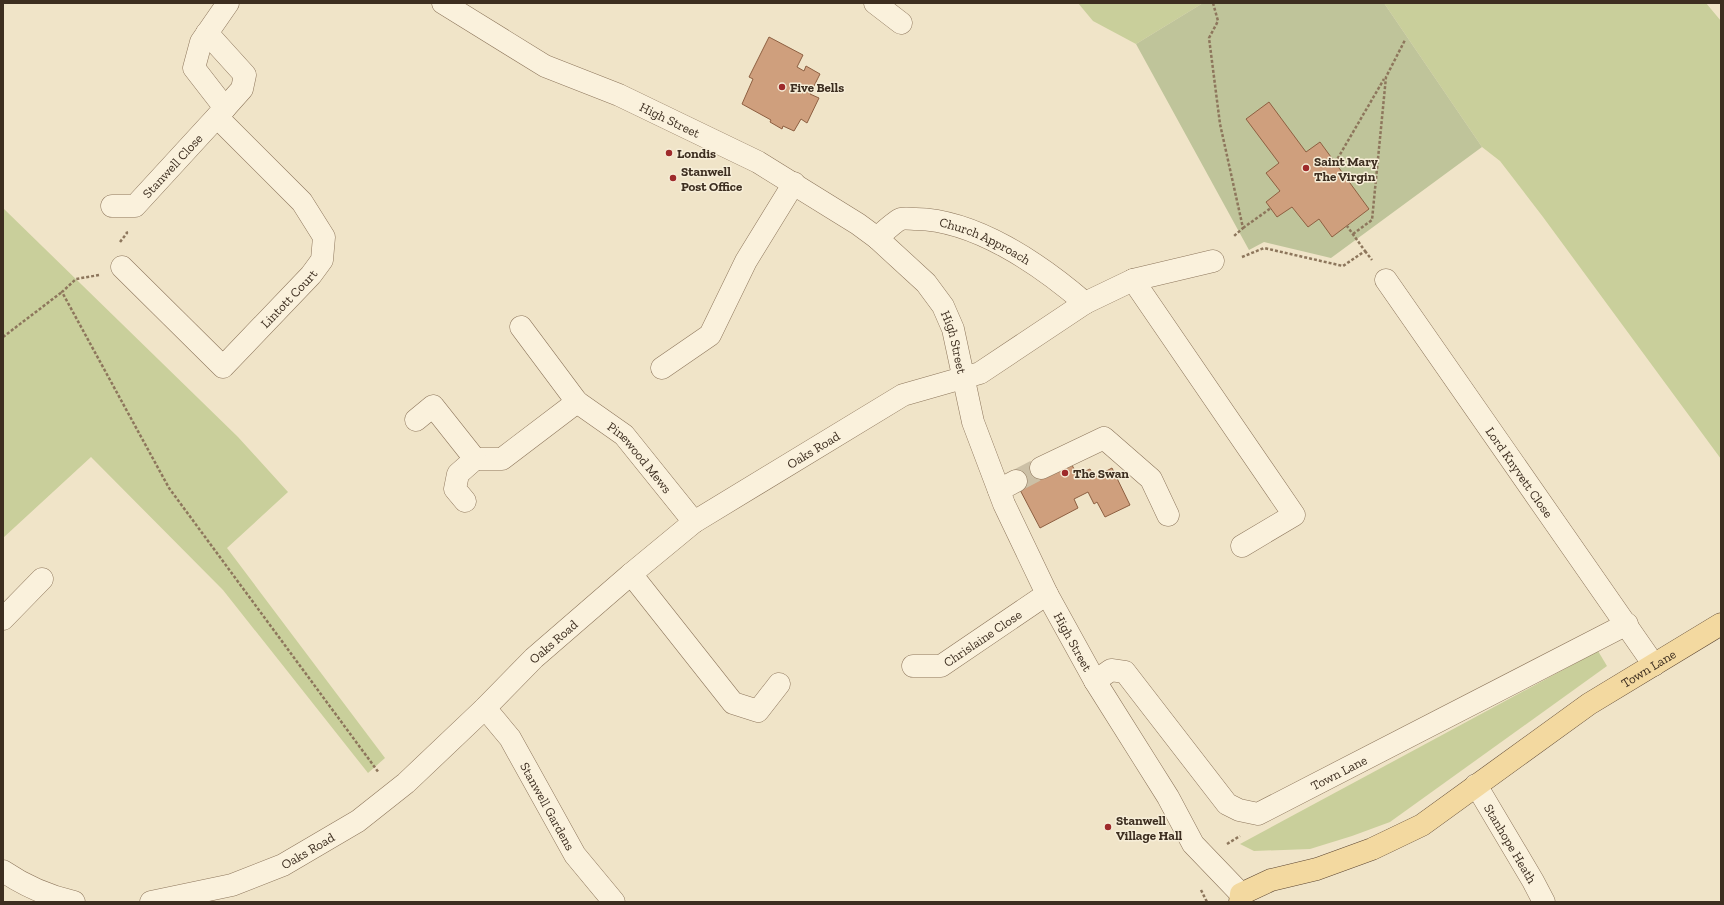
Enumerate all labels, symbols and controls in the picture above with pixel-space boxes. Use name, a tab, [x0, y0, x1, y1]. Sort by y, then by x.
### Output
place label: Five Bells	[790, 80, 844, 95]
marker: Five Bells	[777, 82, 787, 92]
street label: High Street	[637, 99, 702, 141]
street label: Stanwell Close	[139, 131, 206, 201]
place label: Londis	[677, 146, 716, 161]
marker: Londis	[664, 148, 674, 158]
place label: Saint Mary The Virgin	[1314, 154, 1378, 184]
marker: Saint Mary The Virgin	[1301, 163, 1311, 173]
place label: Stanwell Post Office	[681, 164, 743, 194]
marker: Stanwell Post Office	[668, 173, 678, 183]
street label: Church Approach	[938, 215, 1034, 268]
street label: Lintott Court	[258, 267, 321, 331]
street label: High Street	[938, 308, 969, 375]
street label: Pinewood Mews	[604, 419, 675, 497]
street label: Lord Knyvett Close	[1483, 424, 1556, 521]
street label: Oaks Road	[784, 428, 842, 472]
place label: The Swan	[1073, 466, 1129, 481]
marker: The Swan	[1060, 468, 1070, 478]
street label: Chrislaine Close	[941, 607, 1024, 670]
street label: High Street	[1051, 610, 1095, 674]
street label: Oaks Road	[526, 617, 581, 667]
street label: Town Lane	[1619, 646, 1679, 691]
street label: Town Lane	[1308, 752, 1370, 794]
street label: Stanwell Gardens	[517, 760, 578, 853]
street label: Stanhope Heath	[1481, 801, 1540, 887]
place label: Stanwell Village Hall	[1116, 813, 1183, 843]
marker: Stanwell Village Hall	[1103, 822, 1113, 832]
street label: Oaks Road	[279, 830, 337, 872]

